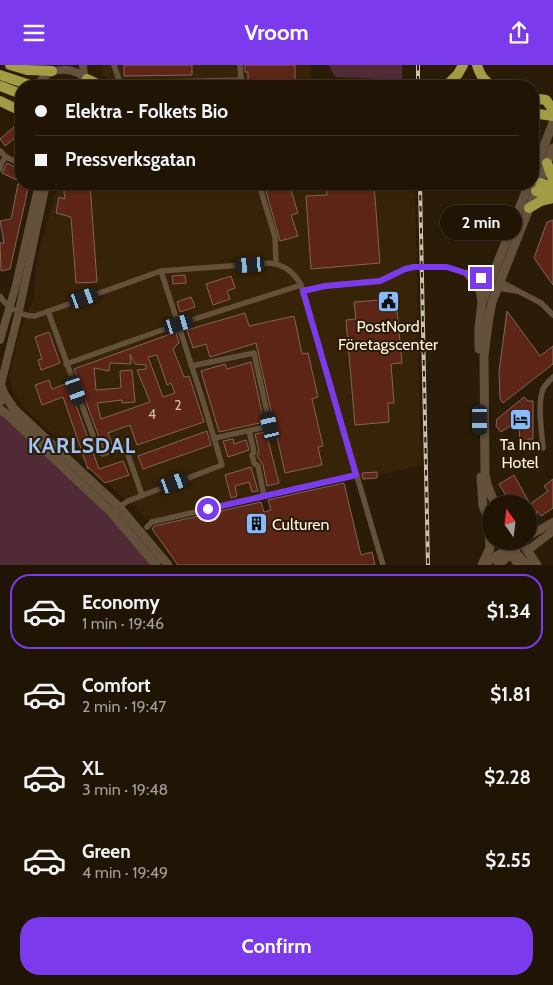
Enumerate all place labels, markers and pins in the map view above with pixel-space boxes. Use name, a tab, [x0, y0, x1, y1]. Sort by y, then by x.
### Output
public building icon: PostNord Företagscenter	[376, 290, 400, 314]
place label: PostNord Företagscenter	[338, 317, 439, 354]
hotel icon: Ta Inn Hotel	[508, 408, 532, 432]
place label: Ta Inn Hotel	[500, 435, 540, 472]
building icon: Culturen	[244, 512, 268, 536]
place label: Culturen	[272, 515, 330, 534]

